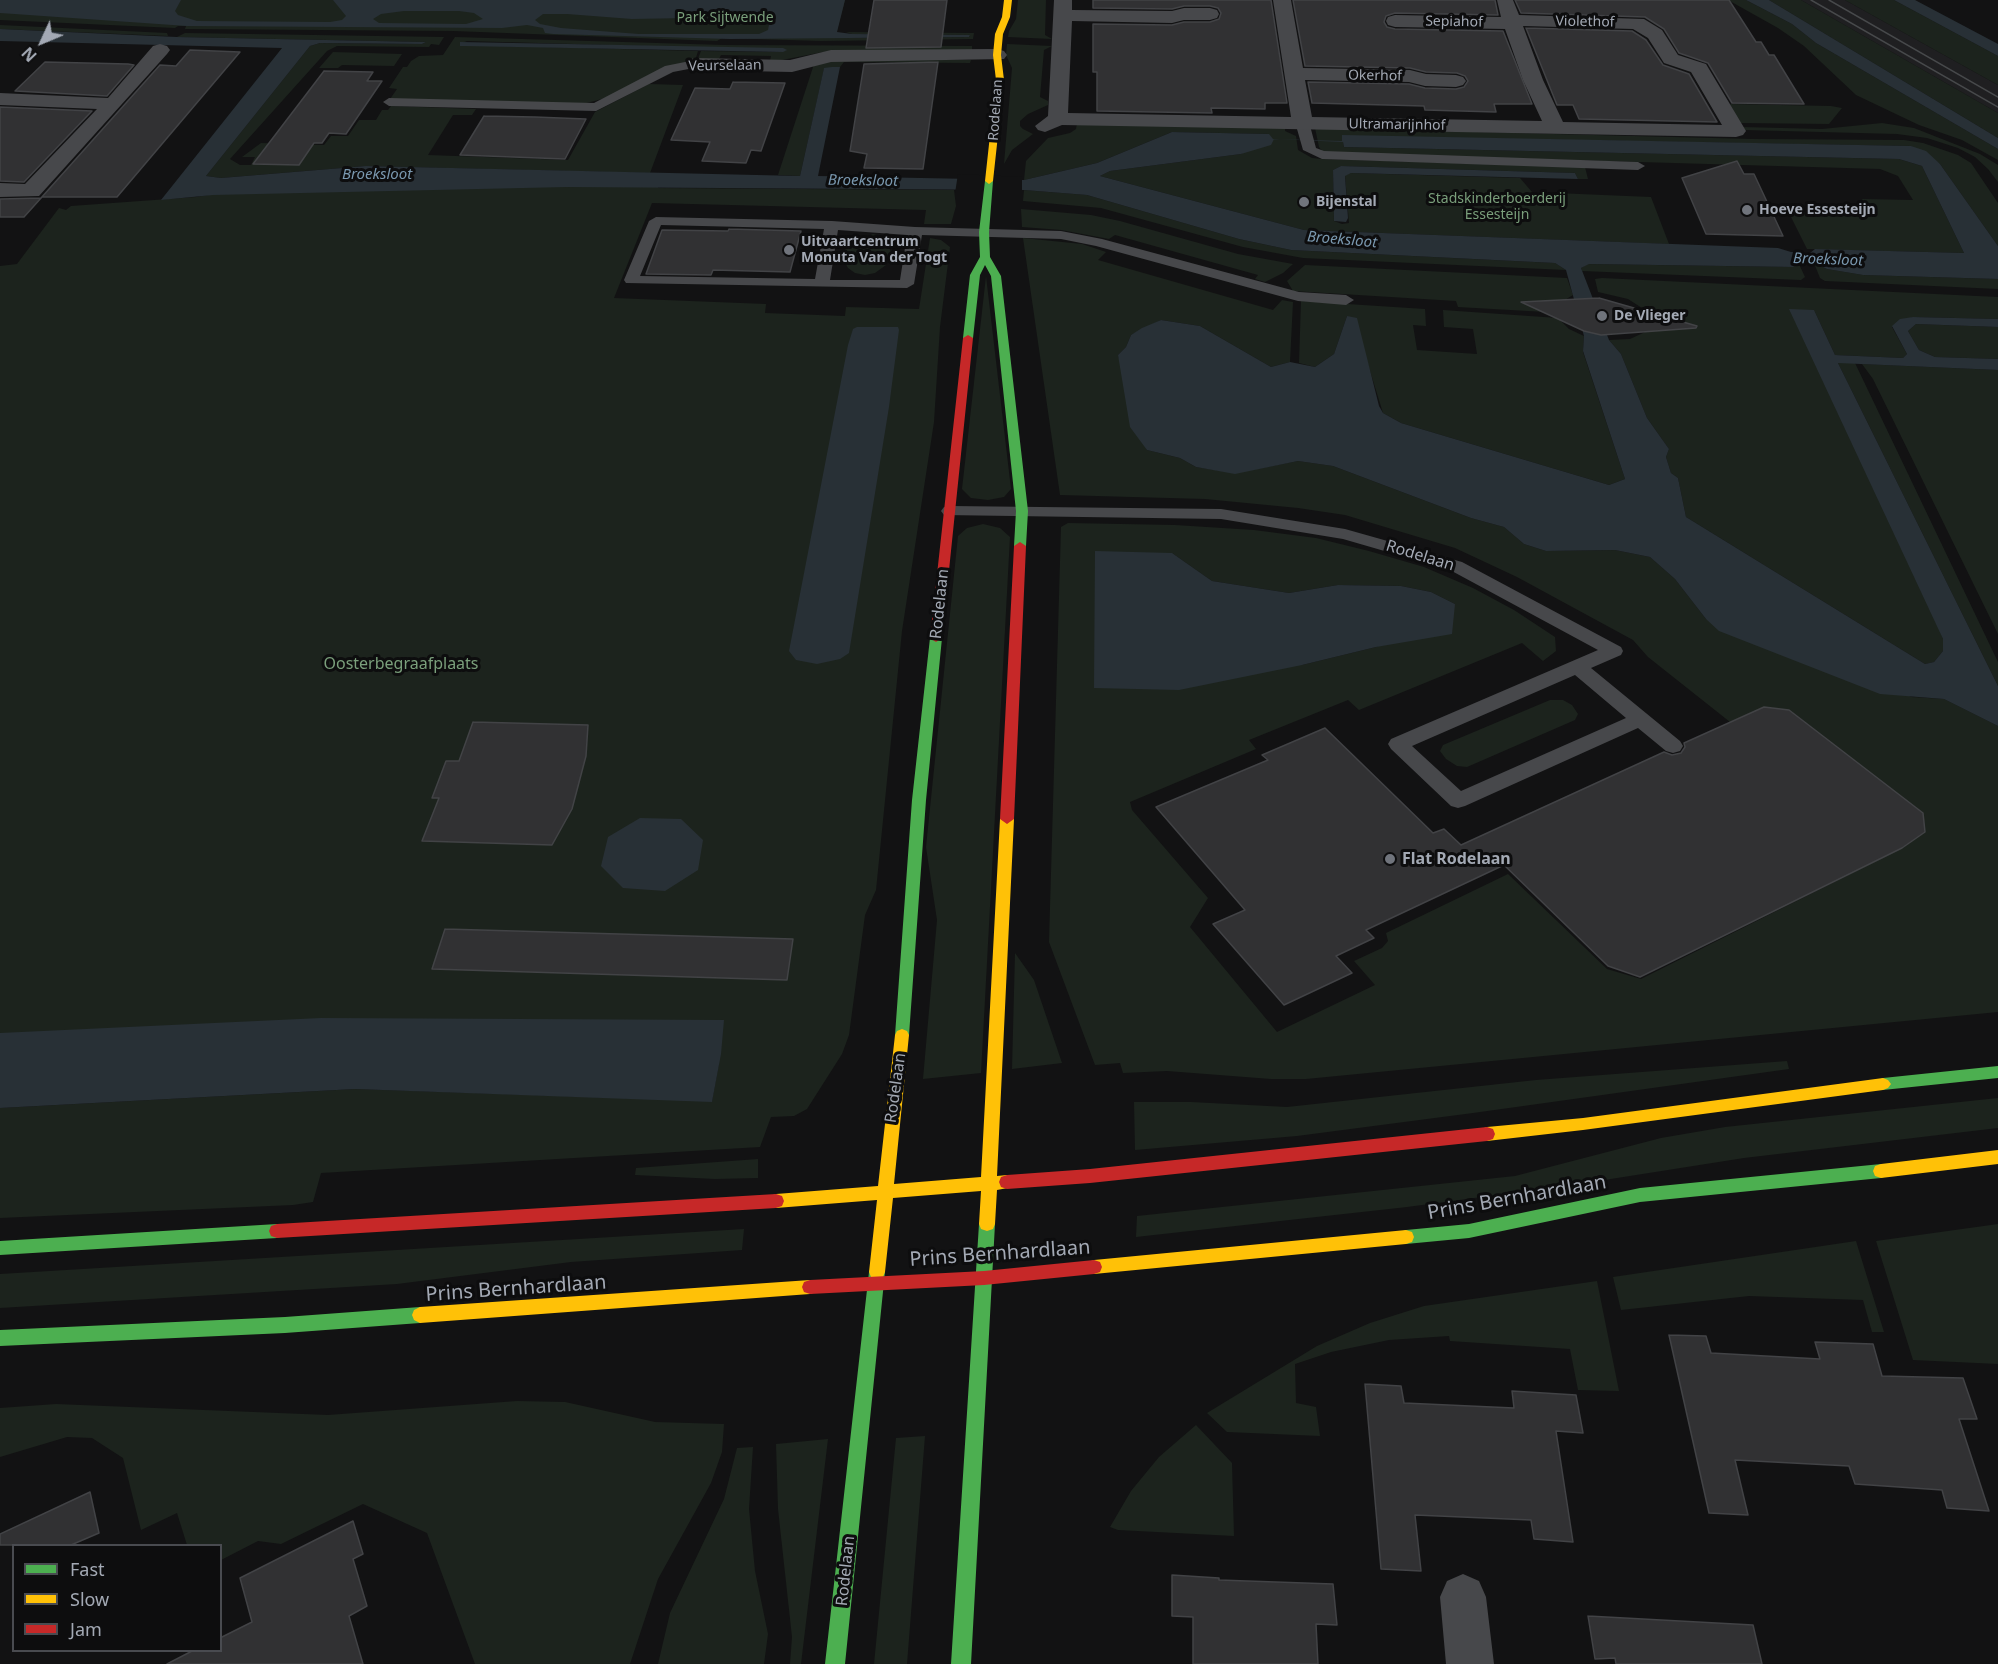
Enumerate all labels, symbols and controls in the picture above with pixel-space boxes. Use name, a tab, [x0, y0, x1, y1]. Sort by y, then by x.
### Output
park label: Park Sijtwende	[676, 10, 774, 26]
north arrow	[12, 12, 72, 72]
street label: Sepiahof	[1425, 13, 1483, 31]
street label: Violethof	[1555, 13, 1615, 31]
text: N	[17, 42, 41, 67]
street label: Veurselaan	[688, 57, 762, 75]
street label: Okerhof	[1348, 67, 1402, 85]
street label: Rodelaan	[985, 79, 1007, 141]
street label: Ultramarijnhof	[1348, 116, 1446, 134]
water label: Broeksloot	[342, 166, 412, 184]
water label: Broeksloot	[828, 171, 898, 191]
park label: Stadskinderboerderij Essesteijn	[1428, 191, 1566, 224]
place label: Bijenstal	[1316, 194, 1377, 210]
marker: Bijenstal	[1297, 195, 1311, 209]
place label: Hoeve Essesteijn	[1759, 202, 1876, 218]
marker: Hoeve Essesteijn	[1740, 203, 1754, 217]
water label: Broeksloot	[1306, 228, 1378, 252]
place label: Uitvaartcentrum Monuta Van der Togt	[801, 234, 947, 266]
marker: Uitvaartcentrum Monuta Van der Togt	[782, 243, 796, 257]
water label: Broeksloot	[1793, 250, 1863, 270]
place label: De Vlieger	[1614, 308, 1686, 324]
marker: De Vlieger	[1595, 309, 1609, 323]
street label: Rodelaan	[1384, 537, 1456, 575]
street label: Rodelaan	[927, 568, 953, 640]
park label: Oosterbegraafplaats	[323, 654, 479, 674]
place label: Flat Rodelaan	[1402, 849, 1511, 869]
marker: Flat Rodelaan	[1383, 852, 1397, 866]
street label: Rodelaan	[882, 1052, 910, 1124]
street label: Prins Bernhardlaan	[1426, 1170, 1608, 1226]
street label: Prins Bernhardlaan	[909, 1236, 1091, 1272]
street label: Prins Bernhardlaan	[425, 1271, 607, 1307]
street label: Rodelaan	[833, 1535, 859, 1607]
legend	[12, 1544, 222, 1652]
text: Fast	[70, 1557, 105, 1581]
text: Slow	[70, 1587, 109, 1611]
text: Jam	[70, 1617, 102, 1641]

